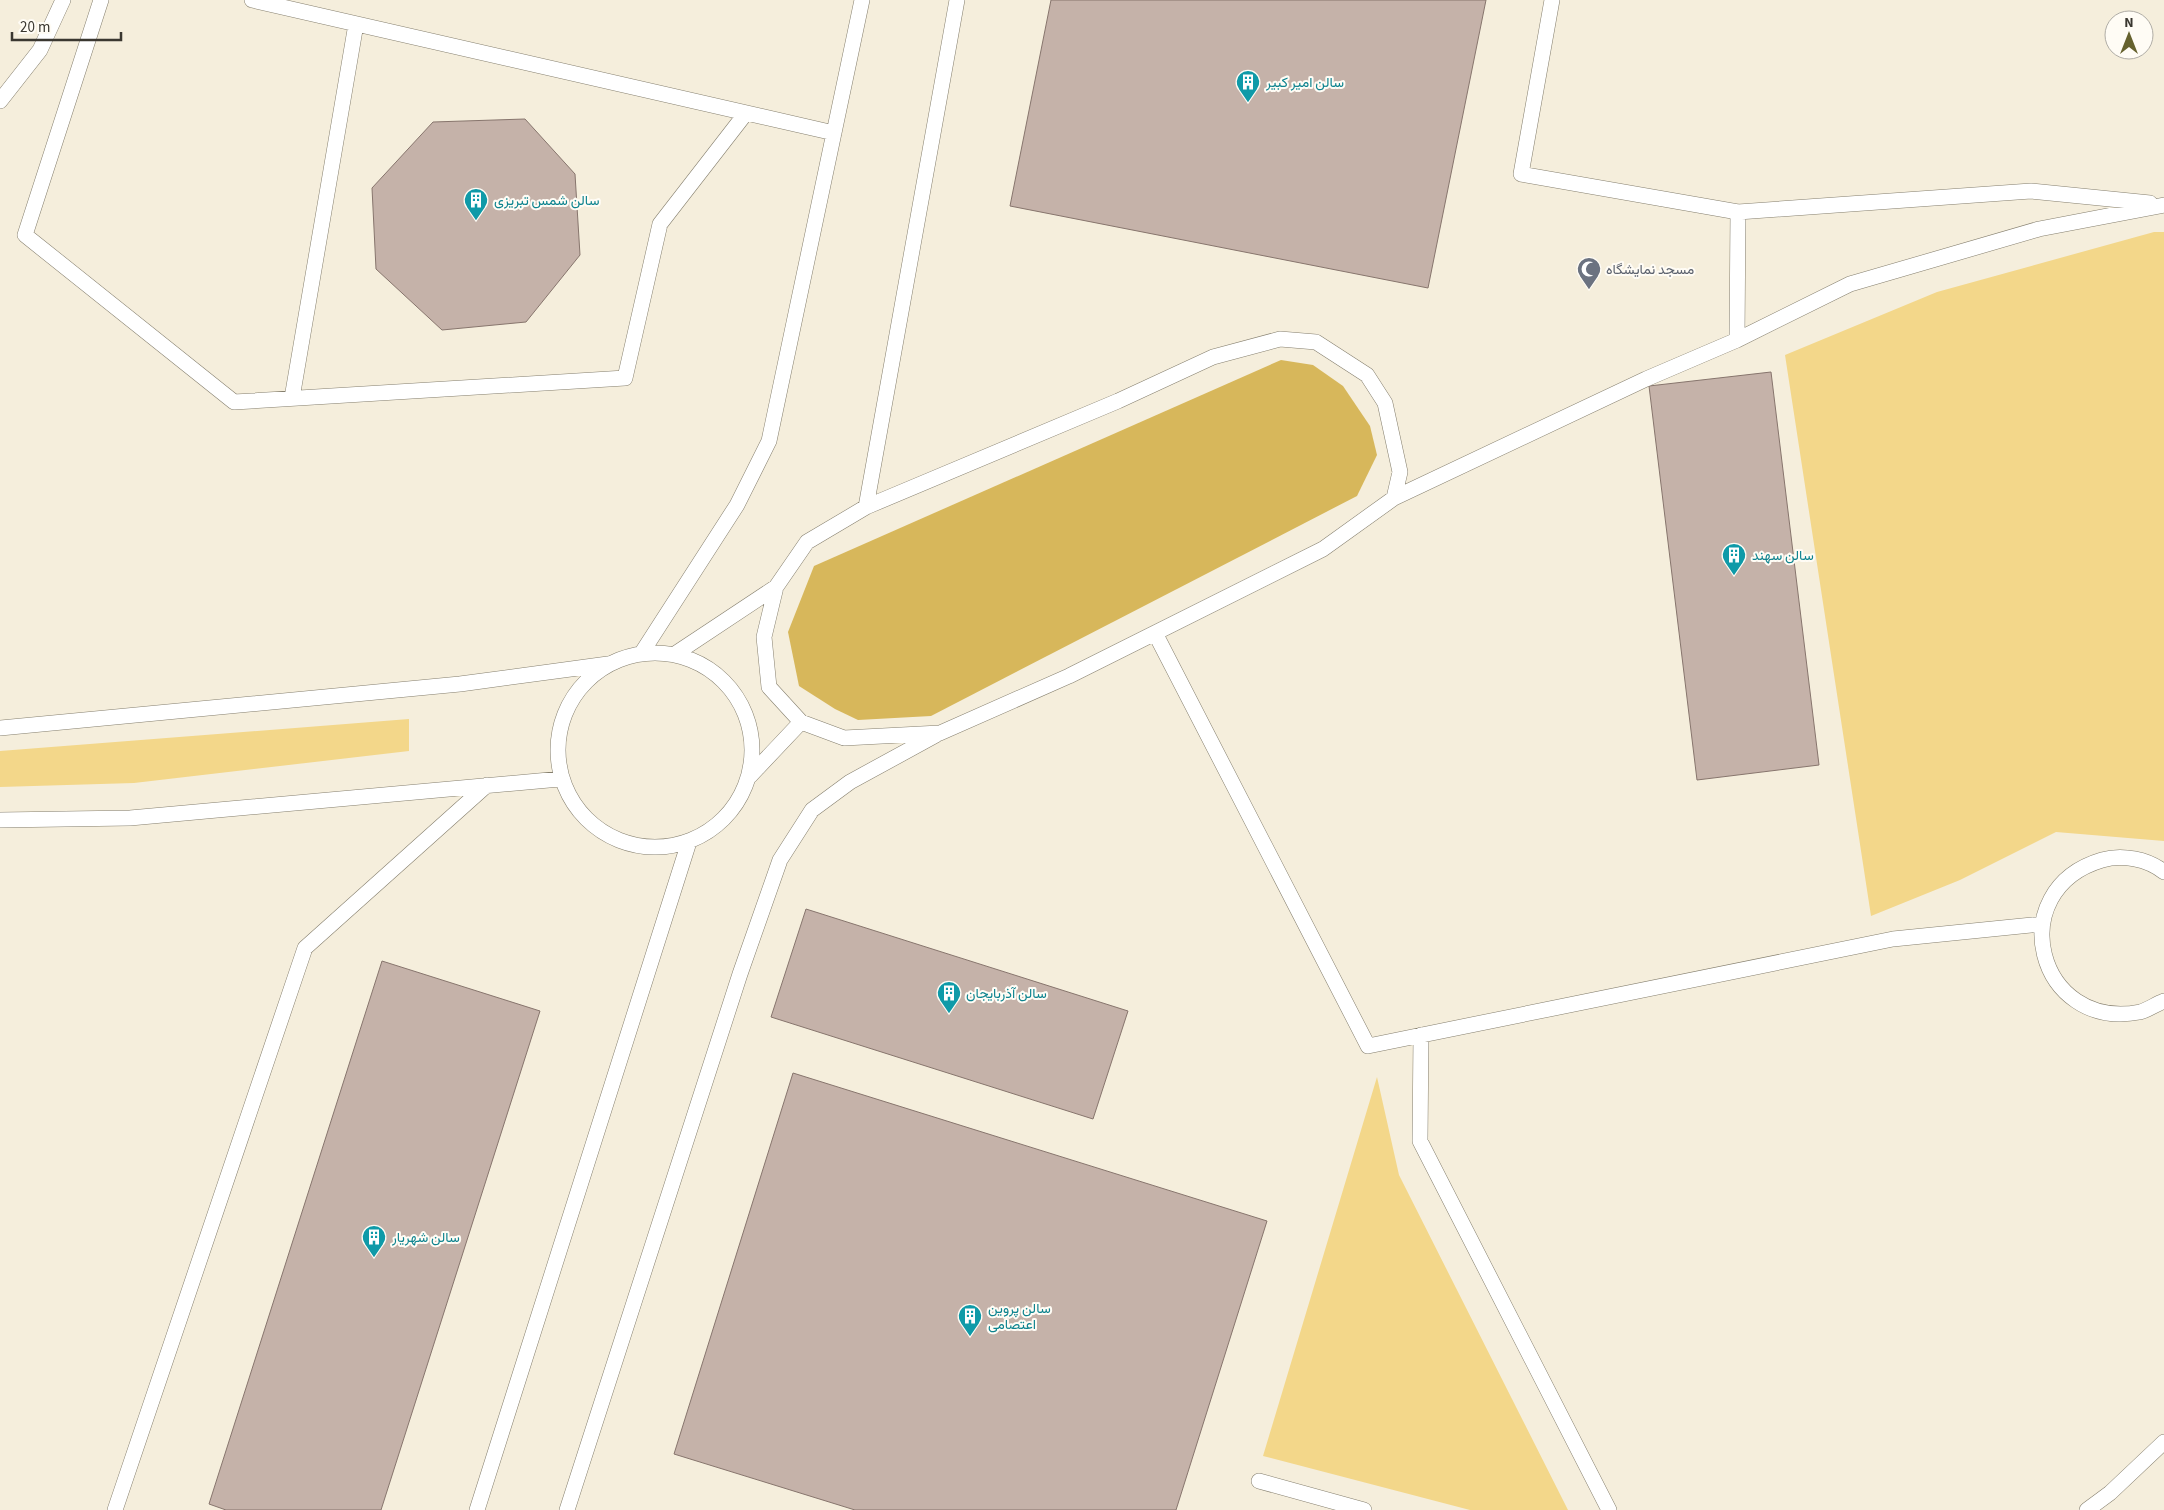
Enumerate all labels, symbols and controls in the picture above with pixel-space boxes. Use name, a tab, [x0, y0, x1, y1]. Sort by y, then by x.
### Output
scale bar	[12, 10, 121, 42]
north arrow	[2104, 10, 2154, 60]
text: N	[2124, 13, 2134, 33]
text: 20 m	[20, 17, 50, 38]
building icon: سالن امیر کبیر	[1235, 69, 1261, 103]
place label: سالن امیر کبیر	[1265, 73, 1344, 93]
building icon: سالن شمس تبریزی	[463, 187, 489, 221]
place label: سالن شمس تبریزی	[494, 191, 600, 211]
mosque icon: مسجد نمایشگاه	[1576, 256, 1602, 290]
place label: مسجد نمایشگاه	[1606, 260, 1694, 280]
building icon: سالن سهند	[1721, 542, 1747, 576]
place label: سالن سهند	[1752, 546, 1814, 566]
building icon: سالن آذربایجان	[936, 980, 962, 1014]
place label: سالن آذربایجان	[966, 984, 1047, 1004]
building icon: سالن شهریار	[361, 1224, 387, 1258]
place label: سالن شهریار	[391, 1228, 460, 1248]
place label: سالن پروین اعتصامی	[988, 1299, 1051, 1335]
building icon: سالن پروین اعتصامی	[957, 1303, 983, 1337]

